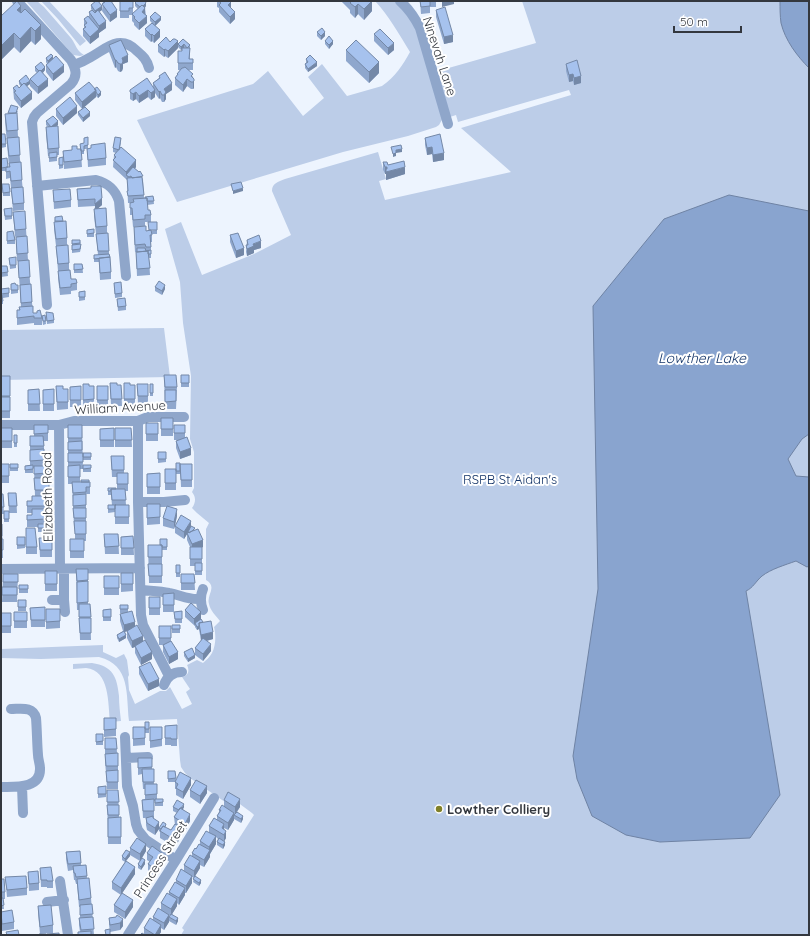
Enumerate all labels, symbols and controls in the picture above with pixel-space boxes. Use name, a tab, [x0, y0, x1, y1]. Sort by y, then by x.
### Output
scale bar	[674, 8, 741, 34]
street label: Ninevah Lane	[420, 14, 460, 98]
text: 50 m	[680, 14, 708, 29]
water label: Lowther Lake	[658, 349, 747, 367]
street label: William Avenue	[74, 397, 166, 417]
street label: Elizabeth Road	[38, 452, 56, 542]
park label: RSPB St Aidan's	[463, 471, 557, 487]
place label: Lowther Colliery	[447, 801, 550, 817]
marker: Lowther Colliery	[434, 804, 444, 814]
street label: Princess Street	[130, 817, 190, 901]

